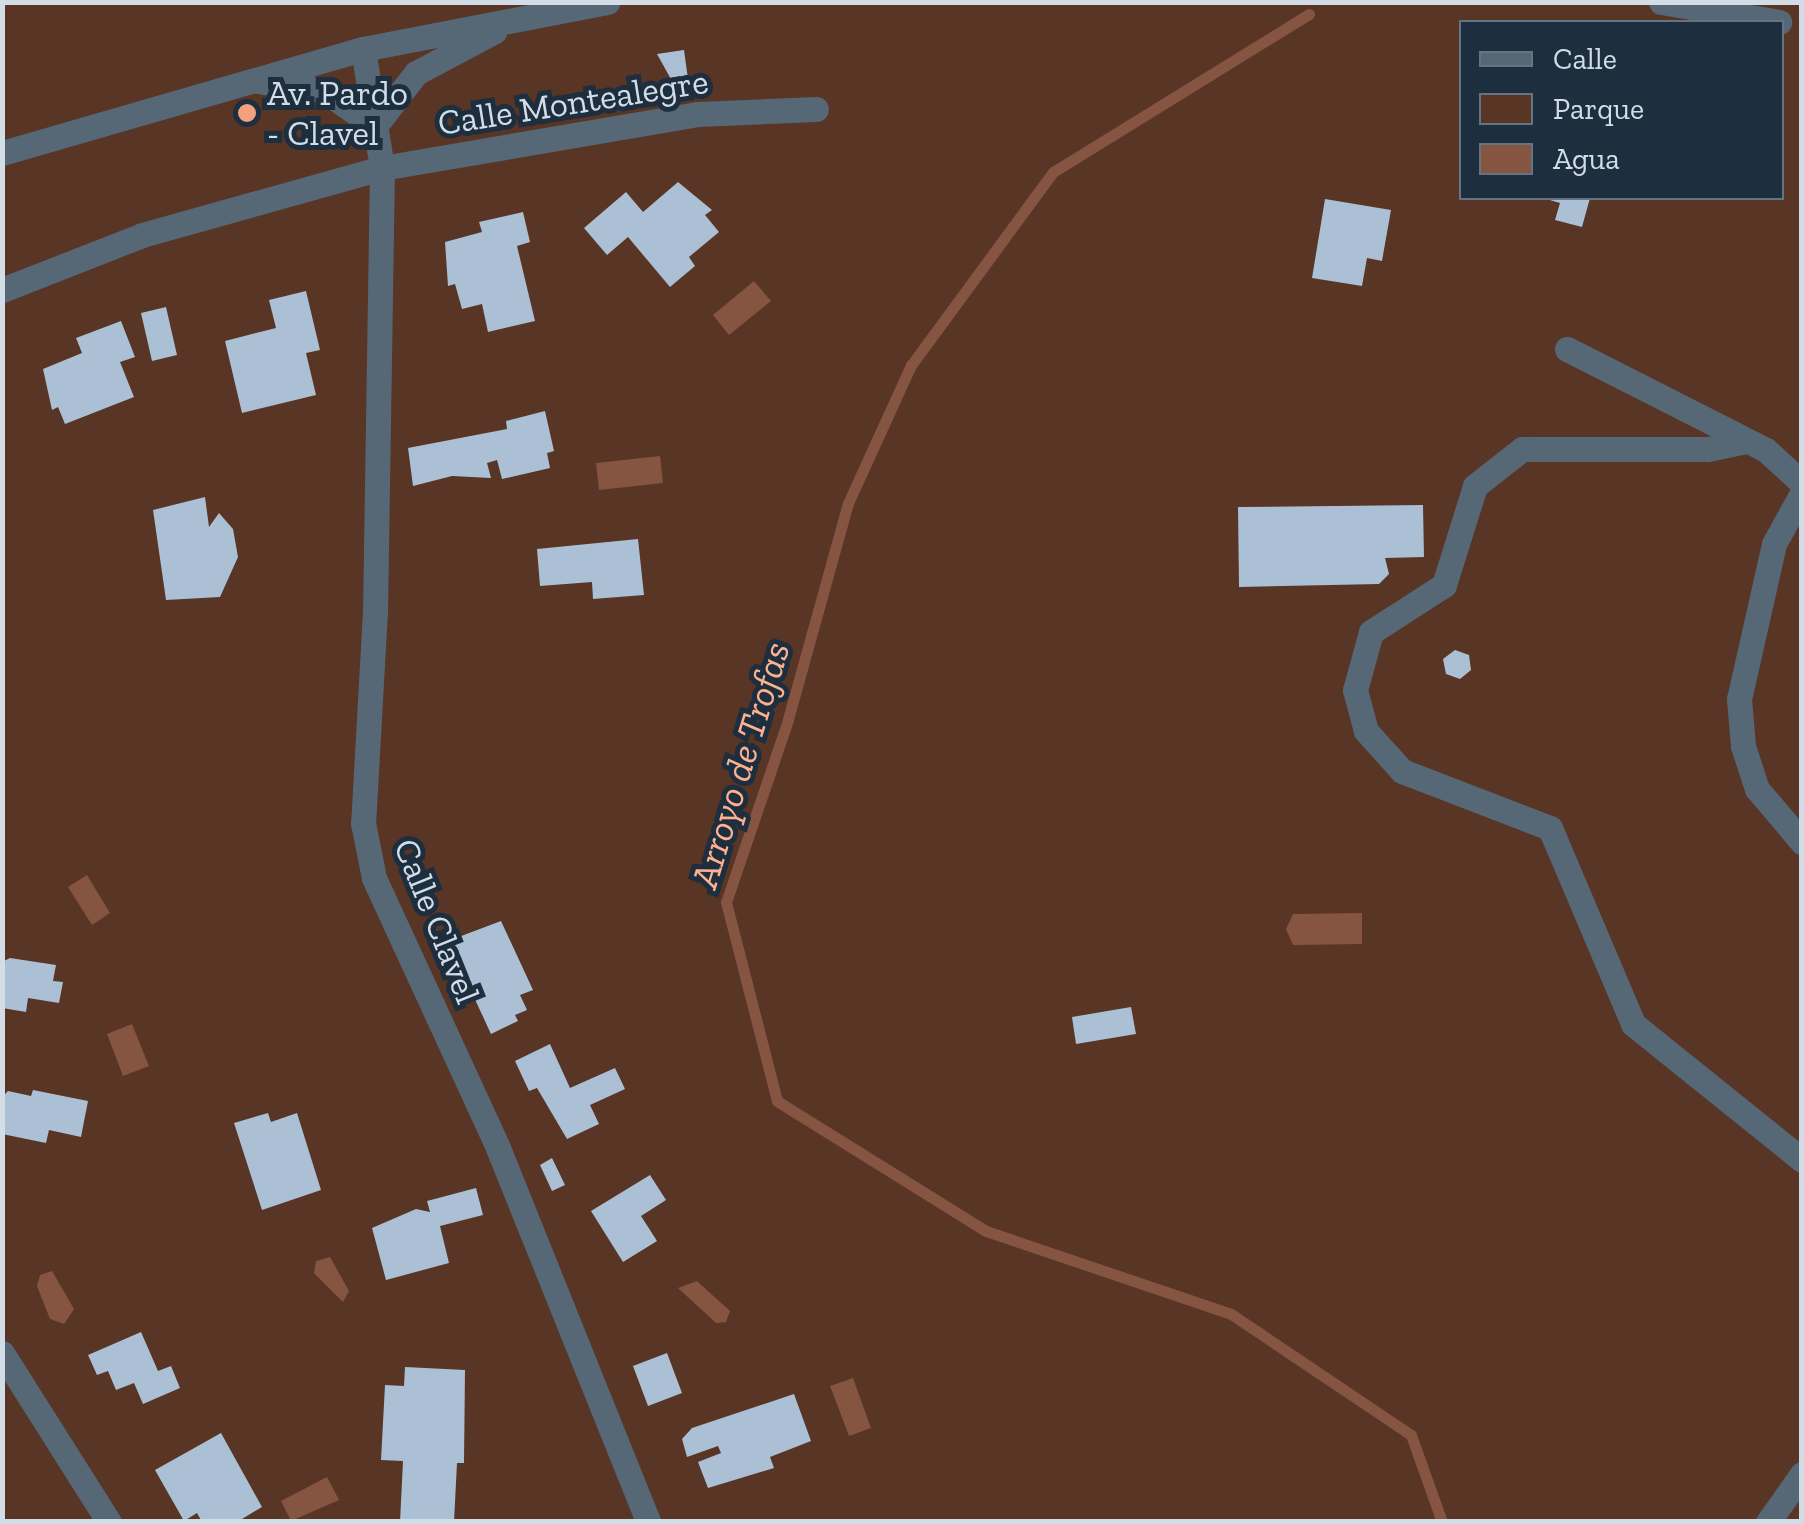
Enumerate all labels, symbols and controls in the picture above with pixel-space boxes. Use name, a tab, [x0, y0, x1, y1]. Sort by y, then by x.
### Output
legend	[1459, 20, 1784, 200]
text: Calle	[1553, 41, 1617, 77]
street label: Calle Montealegre	[435, 60, 711, 144]
place label: Av. Pardo - Clavel	[267, 72, 408, 154]
text: Parque	[1553, 91, 1644, 127]
marker: Av. Pardo - Clavel	[236, 102, 258, 124]
text: Agua	[1553, 141, 1620, 177]
water label: Arroyo de Trofas	[682, 636, 800, 894]
street label: Calle Clavel	[385, 833, 489, 1009]

